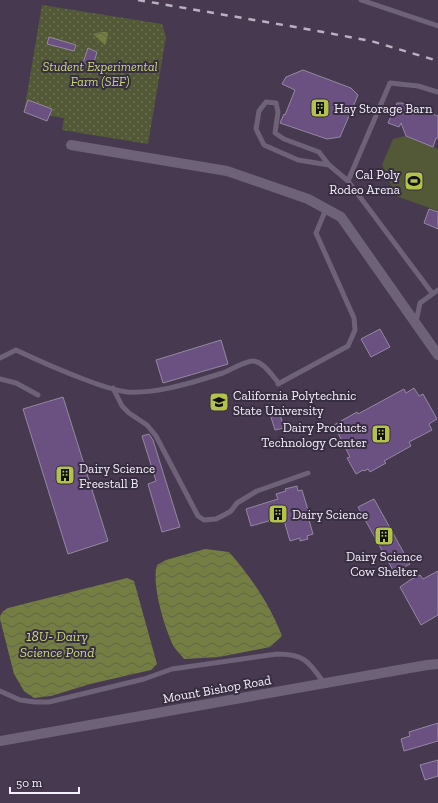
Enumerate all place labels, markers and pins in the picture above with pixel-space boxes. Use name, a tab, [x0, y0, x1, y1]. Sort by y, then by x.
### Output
building icon: Hay Storage Barn	[309, 97, 331, 119]
place label: Hay Storage Barn	[334, 101, 433, 116]
place label: Cal Poly Rodeo Arena	[329, 167, 401, 197]
sports icon: Cal Poly Rodeo Arena	[403, 170, 425, 192]
place label: California Polytechnic State University	[233, 388, 356, 418]
school or university icon: California Polytechnic State University	[208, 391, 230, 413]
place label: Dairy Products Technology Center	[261, 420, 367, 450]
building icon: Dairy Products Technology Center	[370, 423, 392, 445]
place label: Dairy Science Freestall B	[79, 461, 155, 491]
building icon: Dairy Science Freestall B	[54, 464, 76, 486]
building icon: Dairy Science	[267, 503, 289, 525]
place label: Dairy Science	[292, 507, 368, 522]
building icon: Dairy Science Cow Shelter	[373, 525, 395, 547]
place label: Dairy Science Cow Shelter	[346, 549, 422, 579]

